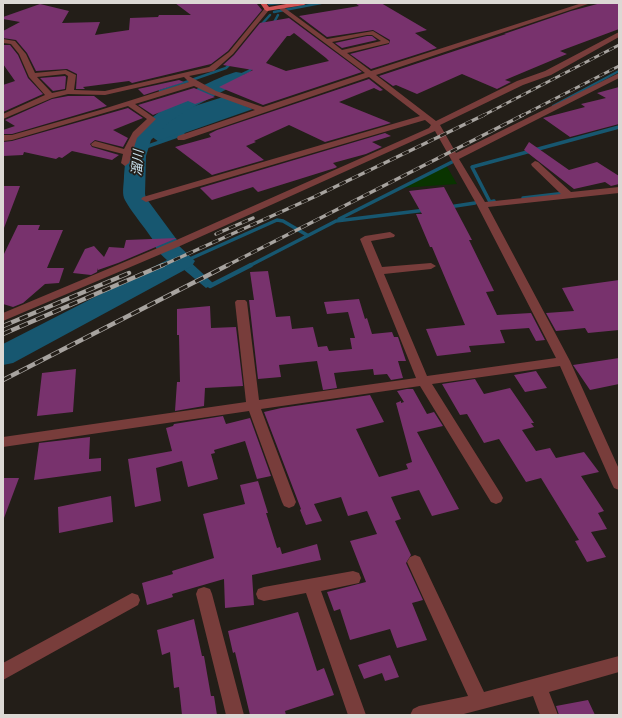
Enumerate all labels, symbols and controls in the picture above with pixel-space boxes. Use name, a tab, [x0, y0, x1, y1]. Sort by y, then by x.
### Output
water label: 溜川	[129, 149, 147, 177]

